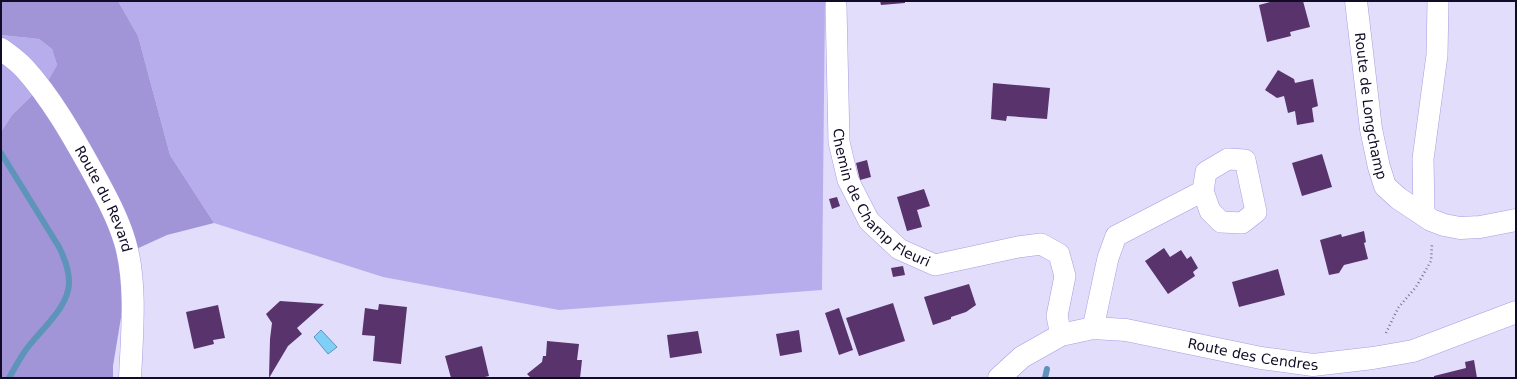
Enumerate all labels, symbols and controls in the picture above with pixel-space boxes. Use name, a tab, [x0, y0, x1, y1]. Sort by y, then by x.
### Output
street label: Route de Longchamp	[1352, 31, 1390, 182]
street label: Chemin de Champ Fleuri	[830, 128, 933, 270]
street label: Route du Revard	[72, 143, 135, 254]
street label: Route des Cendres	[1186, 335, 1319, 373]

